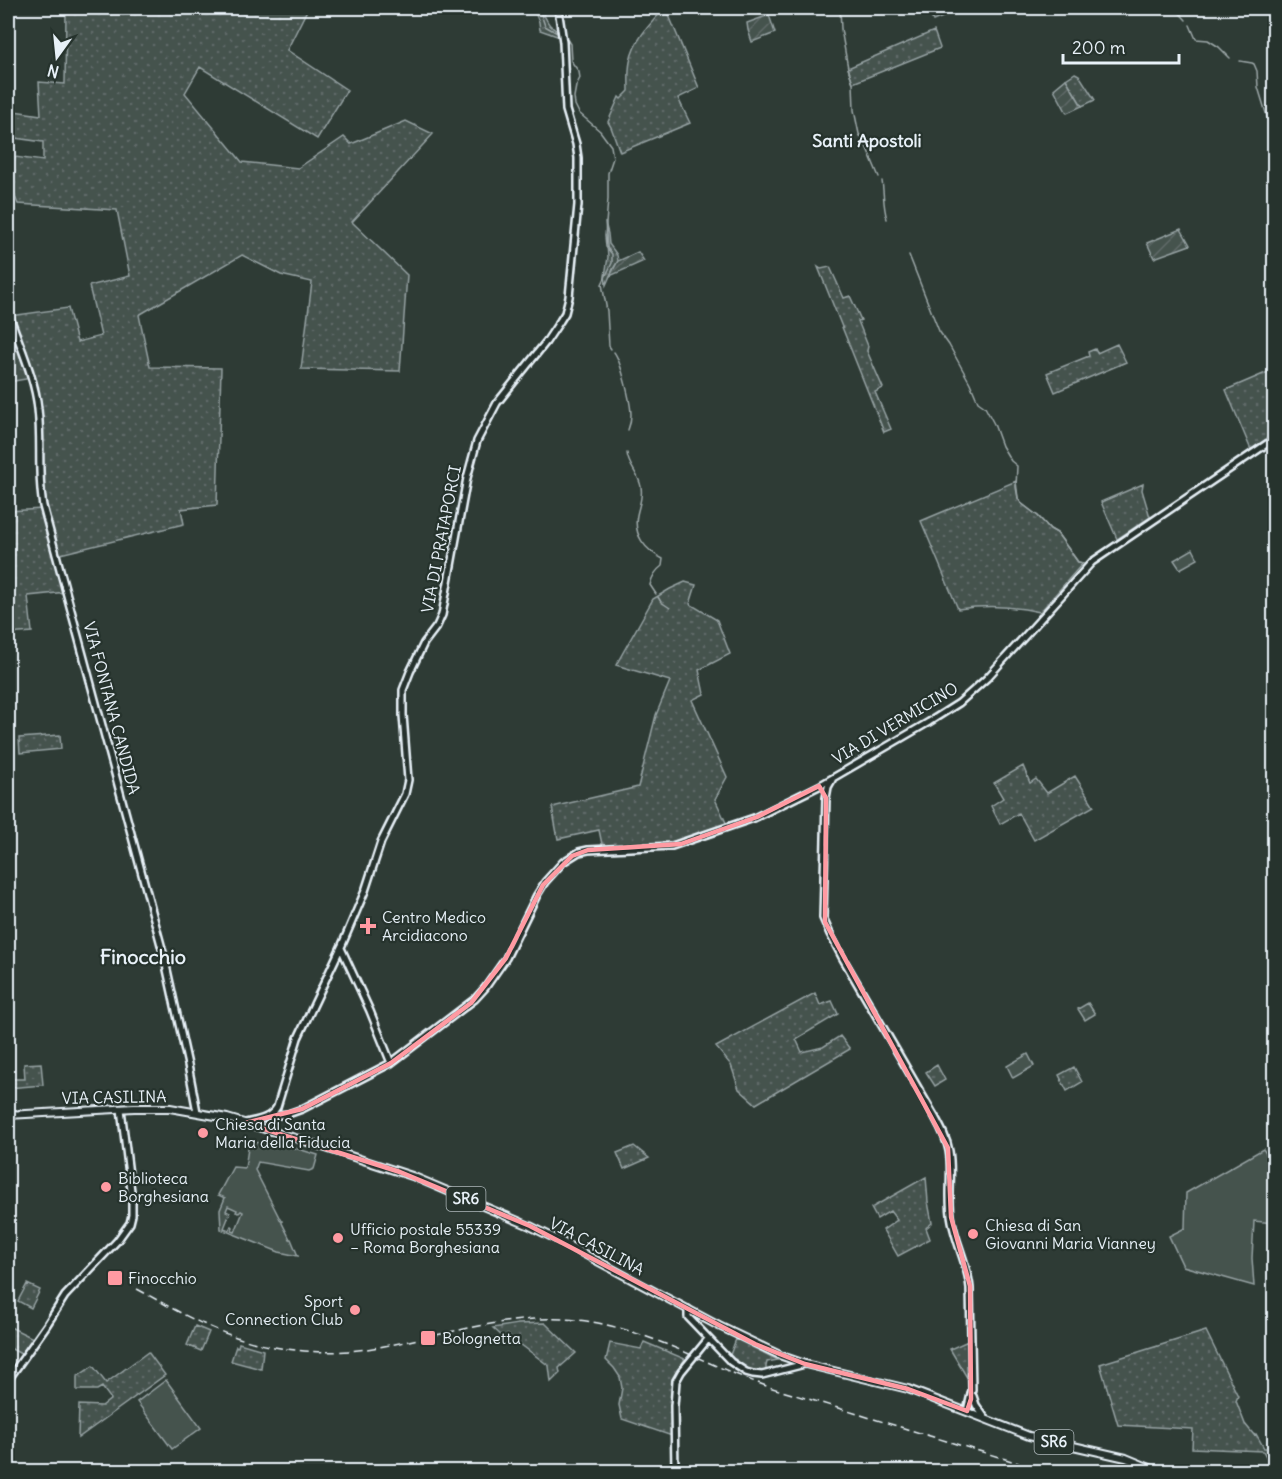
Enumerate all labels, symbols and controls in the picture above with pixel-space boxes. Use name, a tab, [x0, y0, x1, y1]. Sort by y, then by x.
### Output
north arrow	[27, 27, 87, 87]
scale bar	[1063, 27, 1178, 65]
text: 200 m	[1072, 36, 1126, 59]
text: N	[45, 60, 61, 83]
district label: Santi Apostoli	[812, 129, 922, 152]
street label: VIA DI PRATAPORCI	[417, 464, 465, 614]
street label: VIA FONTANA CANDIDA	[79, 619, 145, 797]
street label: VIA DI VERMICINO	[829, 678, 961, 768]
place label: Centro Medico Arcidiacono	[382, 907, 486, 945]
marker: Centro Medico Arcidiacono	[359, 917, 377, 935]
district label: Finocchio	[100, 944, 186, 969]
street label: VIA CASILINA	[61, 1086, 167, 1108]
place label: Chiesa di Santa Maria della Fiducia	[215, 1114, 350, 1152]
marker: Chiesa di Santa Maria della Fiducia	[196, 1126, 210, 1140]
place label: Biblioteca Borghesiana	[118, 1168, 209, 1206]
marker: Biblioteca Borghesiana	[99, 1180, 113, 1194]
road number: SR6	[446, 1187, 486, 1211]
street label: VIA CASILINA	[546, 1213, 648, 1279]
place label: Chiesa di San Giovanni Maria Vianney	[985, 1215, 1156, 1253]
place label: Ufficio postale 55339 – Roma Borghesiana	[350, 1219, 501, 1257]
marker: Chiesa di San Giovanni Maria Vianney	[966, 1227, 980, 1241]
marker: Ufficio postale 55339 – Roma Borghesiana	[331, 1231, 345, 1245]
place label: Finocchio	[128, 1268, 197, 1288]
marker: Finocchio	[106, 1269, 124, 1287]
place label: Sport Connection Club	[225, 1291, 344, 1329]
marker: Sport Connection Club	[348, 1303, 362, 1317]
place label: Bolognetta	[442, 1328, 521, 1348]
marker: Bolognetta	[419, 1329, 437, 1347]
road number: SR6	[1034, 1430, 1074, 1454]

